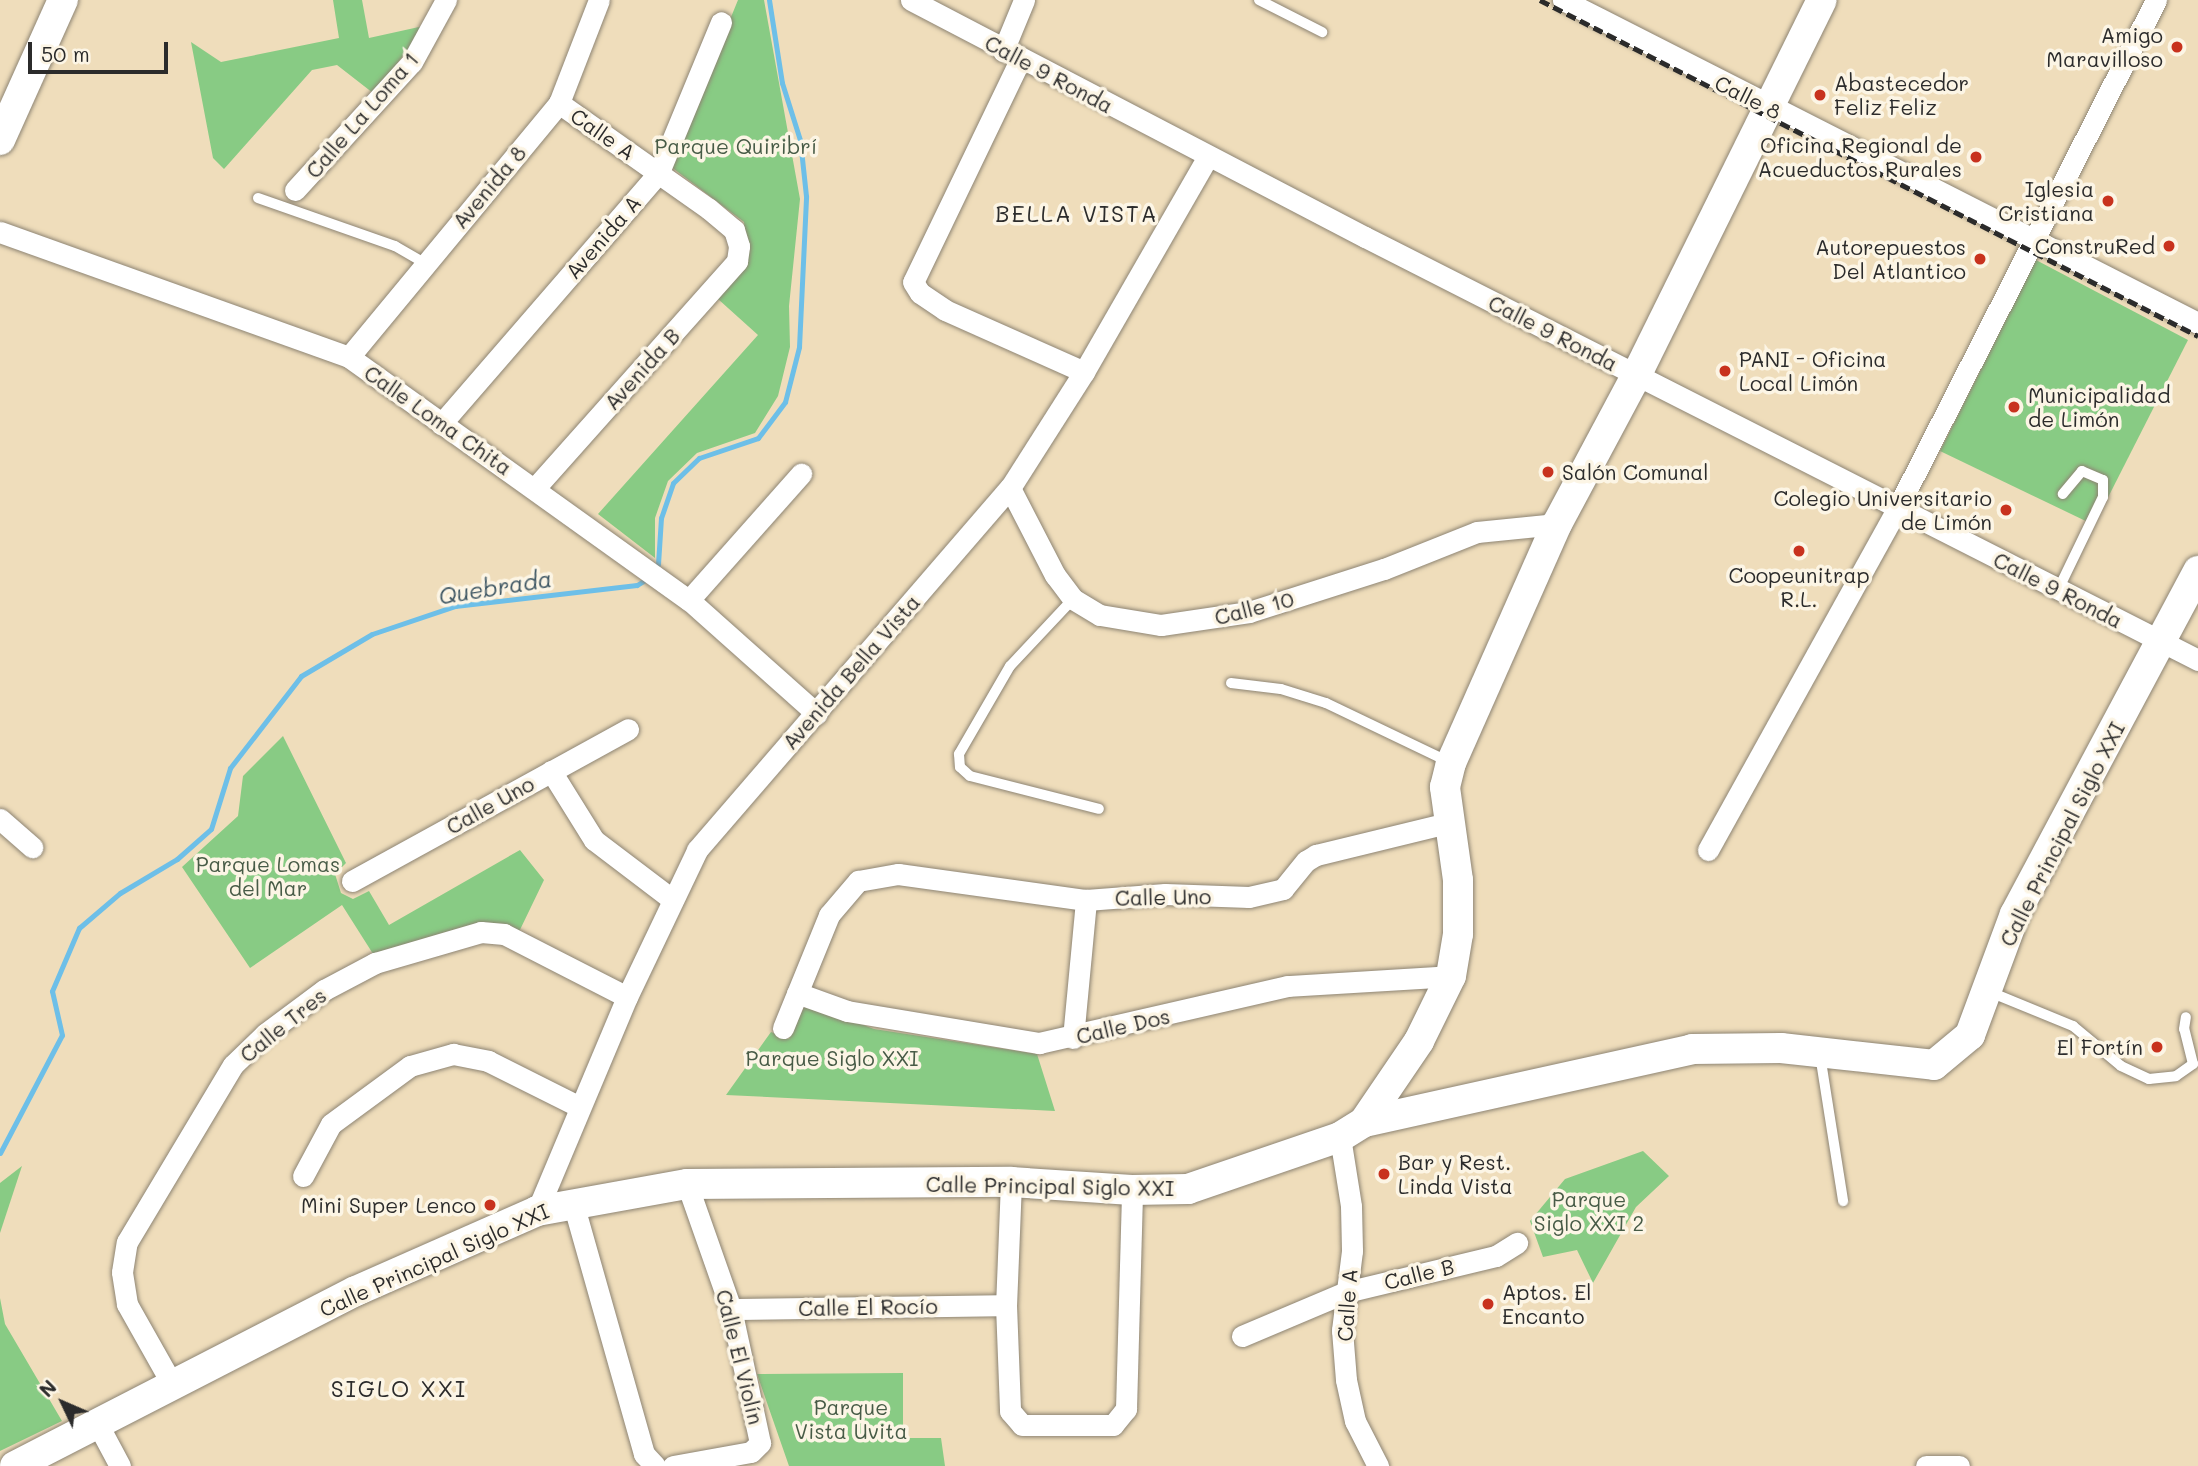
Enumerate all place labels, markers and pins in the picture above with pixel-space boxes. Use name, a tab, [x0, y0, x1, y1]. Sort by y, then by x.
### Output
place label: Amigo Maravilloso	[2046, 22, 2163, 72]
marker: Amigo Maravilloso	[2169, 39, 2185, 55]
place label: Abastecedor Feliz Feliz	[1834, 70, 1969, 120]
marker: Abastecedor Feliz Feliz	[1812, 87, 1828, 103]
place label: Oficina Regional de Acueductos Rurales	[1758, 132, 1962, 182]
marker: Oficina Regional de Acueductos Rurales	[1968, 149, 1984, 165]
place label: Iglesia Cristiana	[1998, 176, 2094, 226]
marker: Iglesia Cristiana	[2100, 193, 2116, 209]
place label: ConstruRed	[2035, 233, 2155, 259]
place label: Autorepuestos Del Atlantico	[1815, 234, 1966, 284]
marker: ConstruRed	[2161, 238, 2177, 254]
marker: Autorepuestos Del Atlantico	[1972, 251, 1988, 267]
place label: PANI - Oficina Local Limón	[1739, 346, 1886, 396]
marker: PANI - Oficina Local Limón	[1717, 363, 1733, 379]
place label: Municipalidad de Limón	[2028, 382, 2171, 432]
marker: Municipalidad de Limón	[2006, 399, 2022, 415]
place label: Salón Comunal	[1562, 459, 1709, 485]
marker: Salón Comunal	[1540, 464, 1556, 480]
place label: Colegio Universitario de Limón	[1773, 485, 1992, 535]
marker: Colegio Universitario de Limón	[1998, 502, 2014, 518]
marker: Coopeunitrap R.L.	[1791, 543, 1807, 559]
place label: Coopeunitrap R.L.	[1728, 562, 1870, 612]
place label: El Fortín	[2057, 1034, 2143, 1060]
marker: El Fortín	[2149, 1039, 2165, 1055]
place label: Bar y Rest. Linda Vista	[1398, 1149, 1513, 1199]
marker: Bar y Rest. Linda Vista	[1376, 1166, 1392, 1182]
place label: Mini Super Lenco	[301, 1192, 476, 1218]
marker: Mini Super Lenco	[482, 1197, 498, 1213]
place label: Aptos. El Encanto	[1502, 1279, 1592, 1329]
marker: Aptos. El Encanto	[1480, 1296, 1496, 1312]

